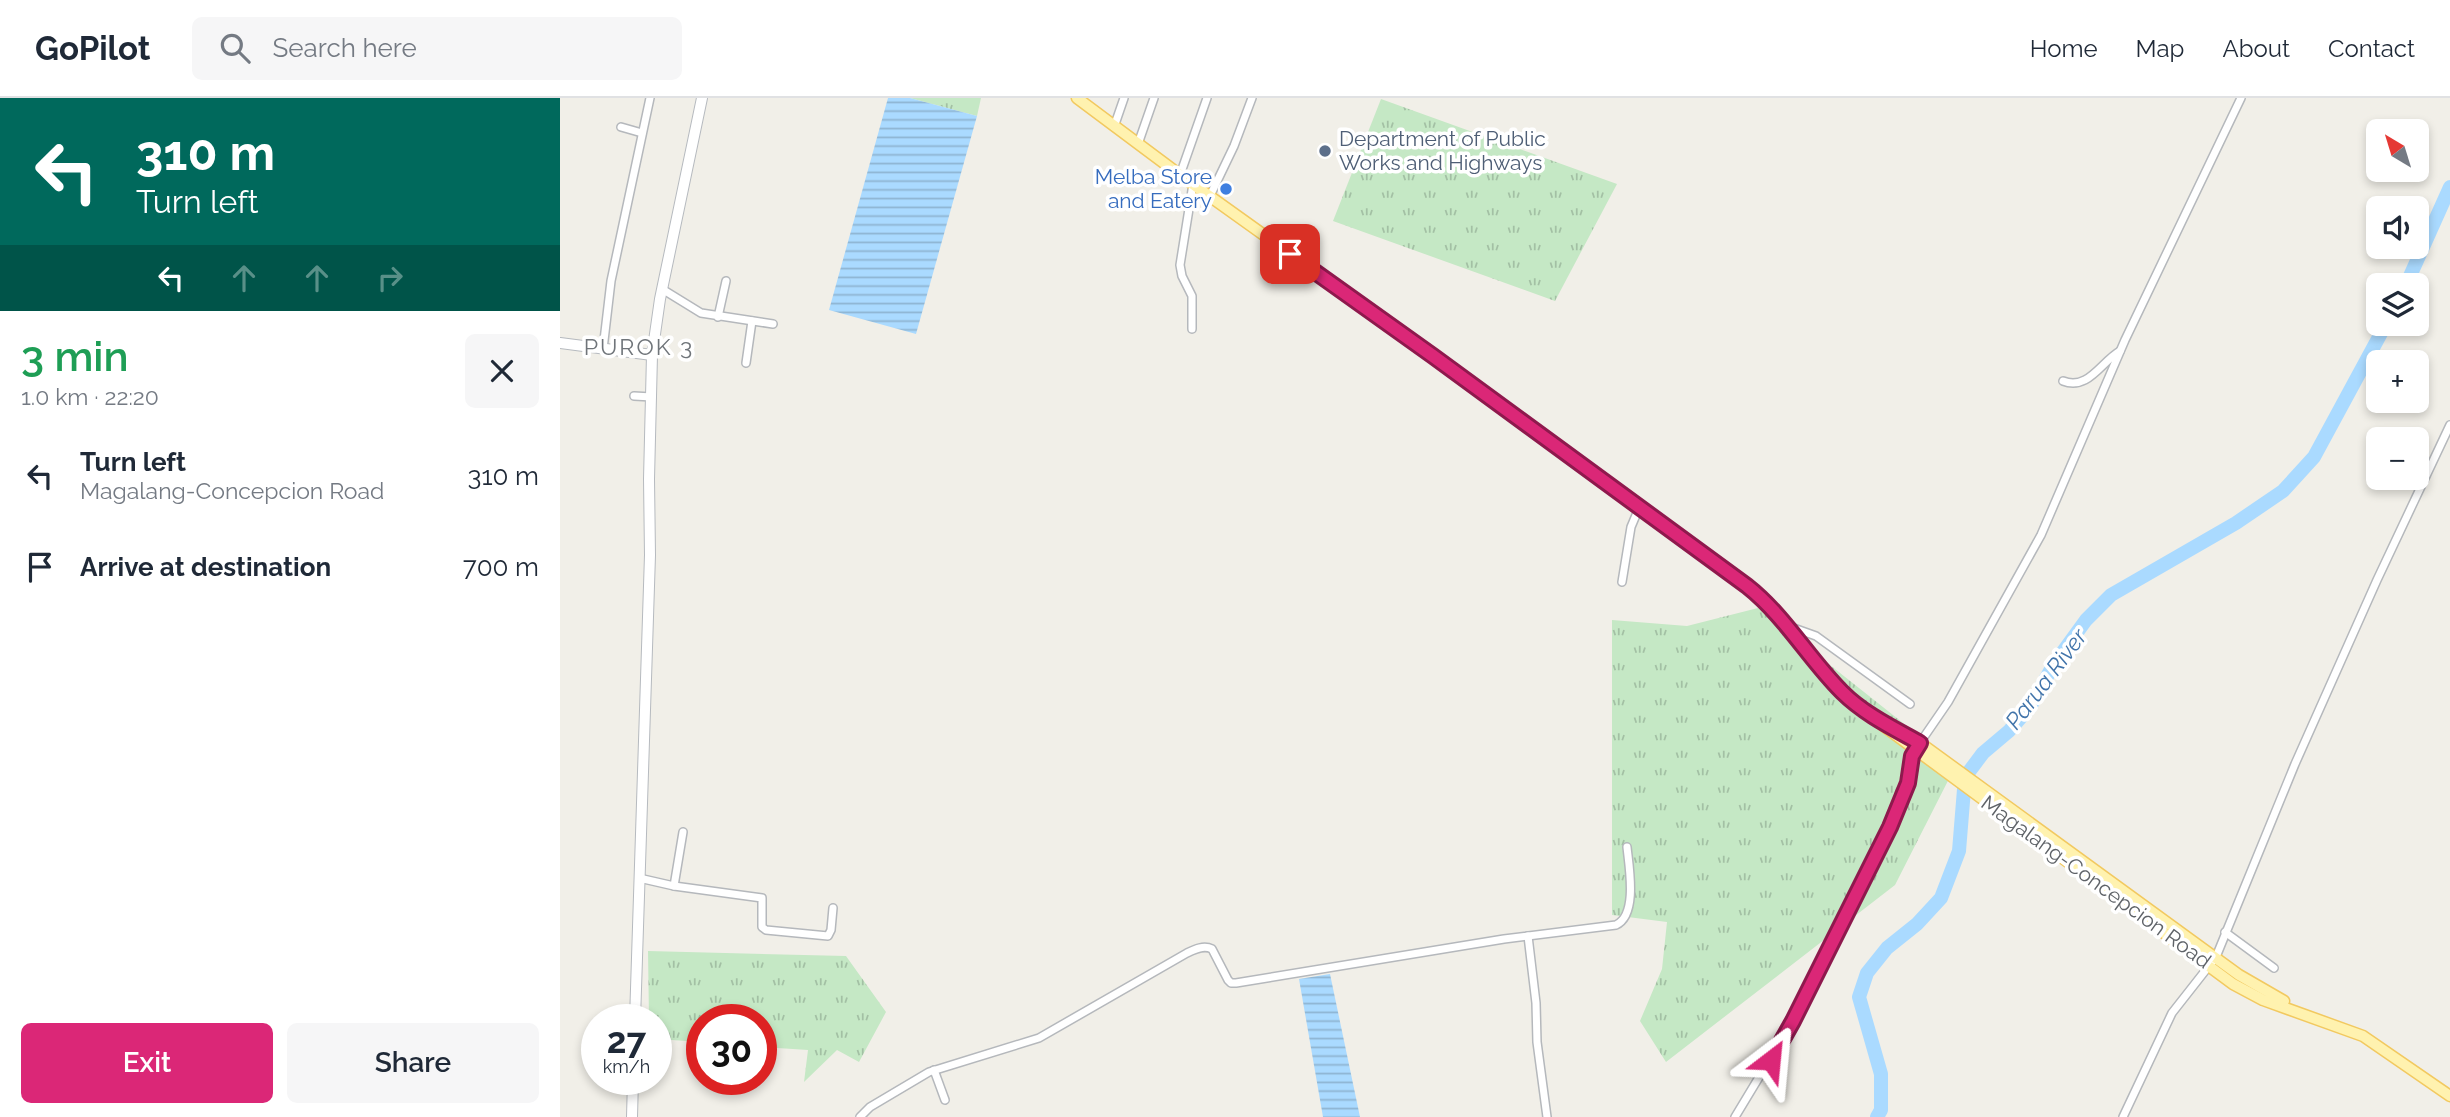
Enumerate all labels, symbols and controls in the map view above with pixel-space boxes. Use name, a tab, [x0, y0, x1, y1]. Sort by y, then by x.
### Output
search box	[192, 17, 682, 80]
text: GoPilot	[35, 29, 150, 68]
icon: search	[216, 29, 254, 67]
text: Search here	[272, 33, 417, 63]
text: Home	[2030, 34, 2098, 63]
text: Map	[2136, 34, 2184, 63]
text: About	[2222, 34, 2290, 63]
text: Contact	[2328, 34, 2415, 63]
north arrow	[2366, 119, 2429, 182]
map controls	[2366, 119, 2429, 490]
text: 310 m	[136, 124, 275, 181]
icon: left	[21, 126, 112, 217]
place label: Department of Public Works and Highways	[1339, 126, 1546, 175]
marker: Department of Public Works and Highways	[1317, 143, 1333, 159]
place label: Melba Store and Eatery	[1095, 164, 1212, 213]
marker: Melba Store and Eatery	[1218, 181, 1234, 197]
text: Turn left	[136, 183, 258, 220]
button: sound	[2366, 196, 2429, 259]
pin	[1260, 224, 1320, 284]
icon: arrive	[1271, 235, 1309, 273]
icon: left	[152, 259, 190, 297]
icon: ahead	[225, 259, 263, 297]
icon: ahead	[298, 259, 336, 297]
icon: right	[371, 259, 409, 297]
button: layers	[2366, 273, 2429, 336]
text: 3 min	[21, 332, 129, 381]
district label: PUROK 3	[584, 333, 694, 360]
button: close	[465, 334, 539, 408]
button: +	[2366, 350, 2429, 413]
text: 1.0 km · 22:20	[21, 383, 159, 410]
button: −	[2366, 427, 2429, 490]
text: Turn left	[80, 447, 186, 477]
icon: left	[21, 457, 59, 495]
text: 310 m	[468, 461, 539, 491]
text: Magalang-Concepcion Road	[80, 477, 384, 504]
icon: arrive	[21, 548, 59, 586]
text: Arrive at destination	[80, 552, 331, 582]
text: 700 m	[463, 552, 539, 582]
water label: Parua River	[1999, 622, 2093, 734]
street label: Magalang-Concepcion Road	[1977, 790, 2216, 973]
speed limit sign: 30	[686, 1004, 777, 1095]
text: 27	[607, 1020, 646, 1061]
button: Exit	[21, 1023, 273, 1103]
button: Share	[287, 1023, 539, 1103]
position arrow	[1734, 1023, 1808, 1097]
text: km/h	[603, 1056, 650, 1077]

